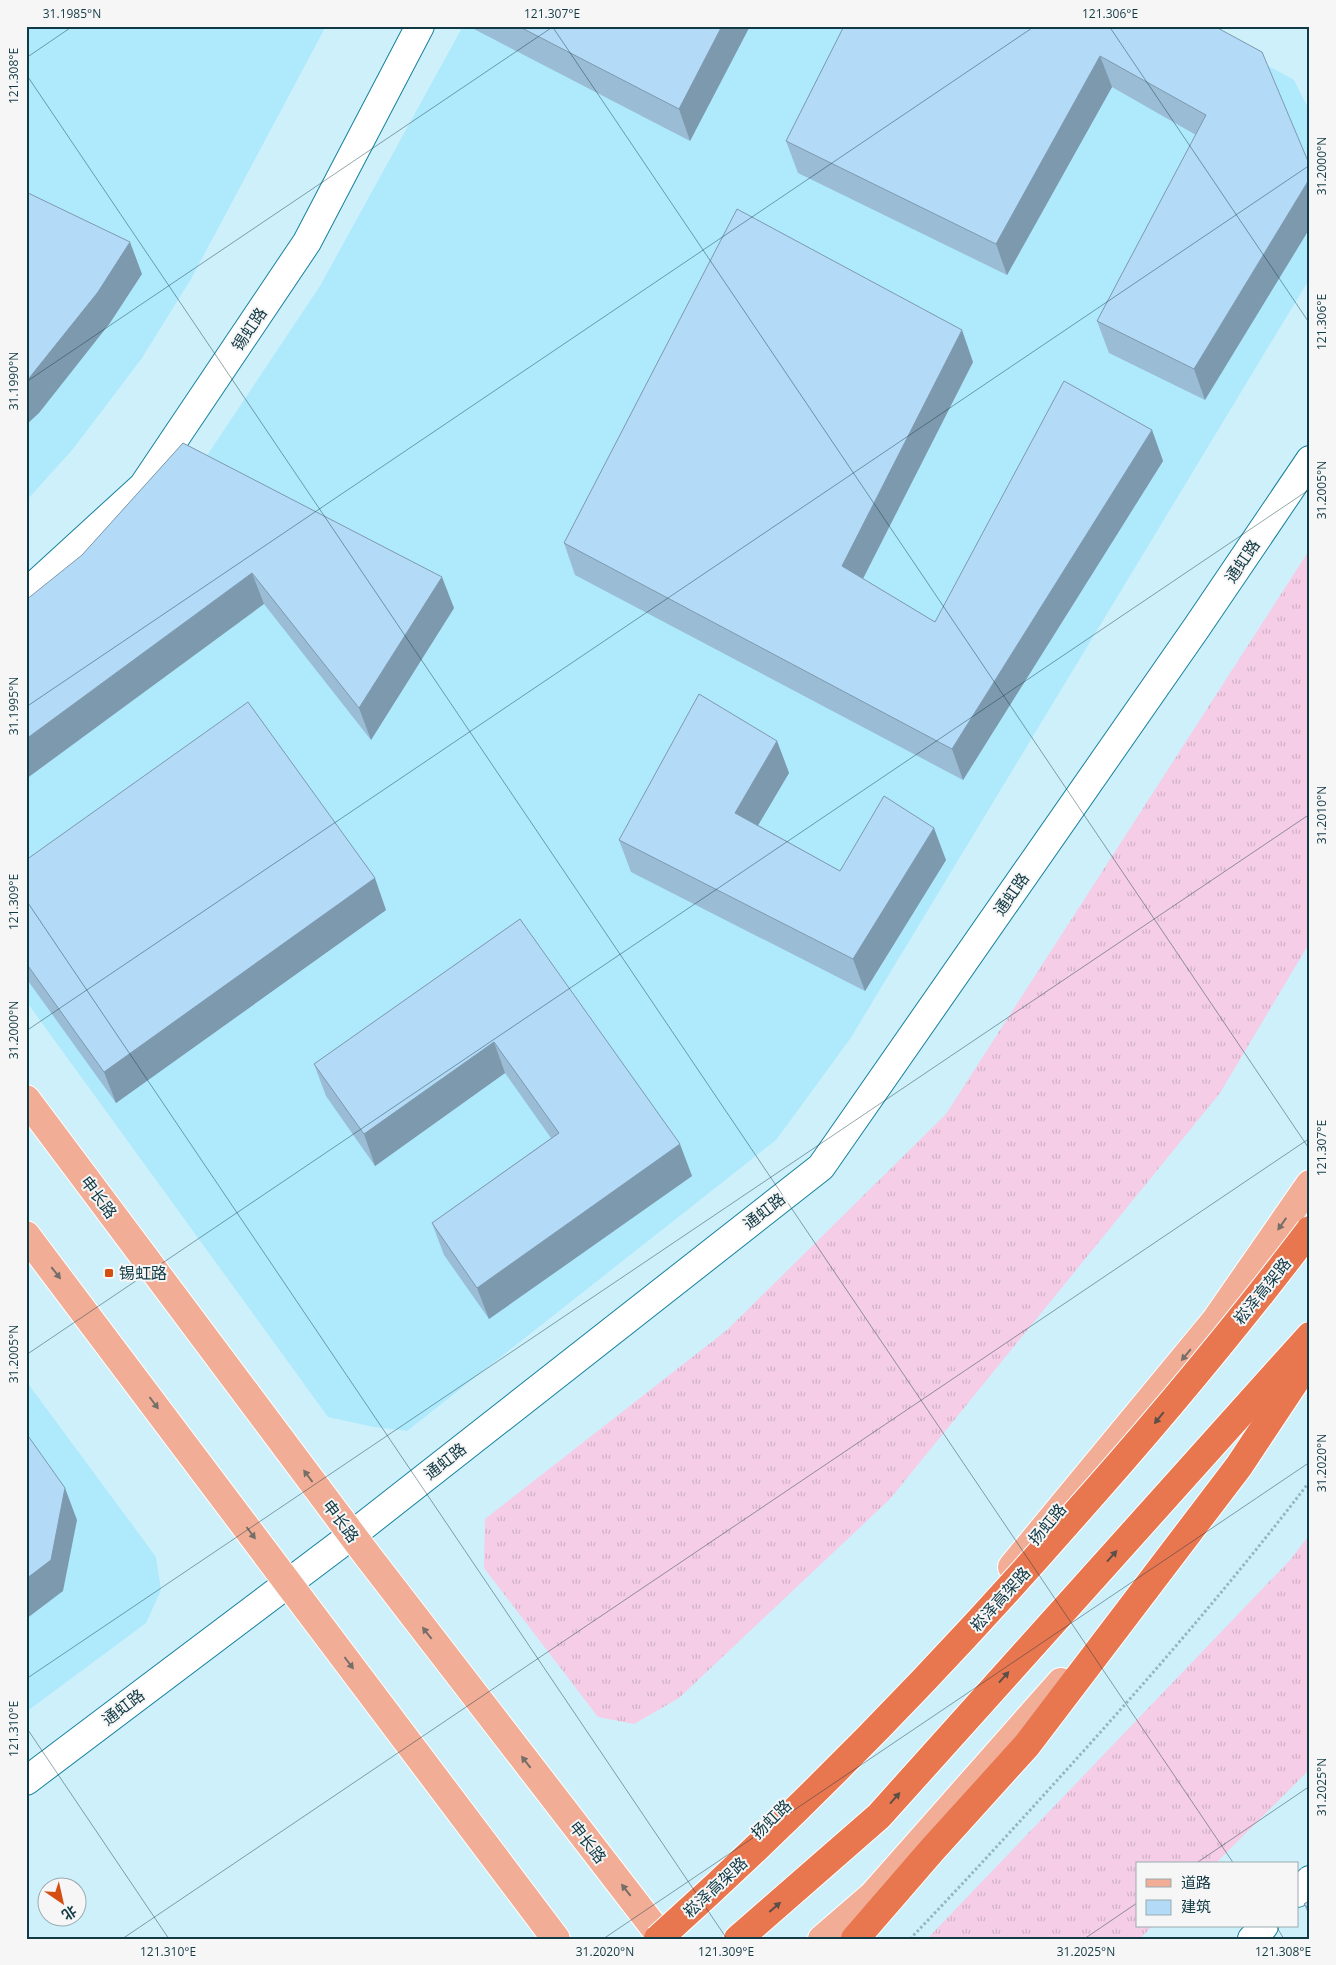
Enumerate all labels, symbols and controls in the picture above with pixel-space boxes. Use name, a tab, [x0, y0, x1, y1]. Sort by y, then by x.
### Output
text: 31.1985°N	[43, 5, 101, 22]
text: 121.307°E	[524, 5, 580, 22]
text: 121.306°E	[1082, 5, 1138, 22]
text: 121.308°E	[5, 48, 22, 104]
text: 31.2000°N	[1313, 137, 1330, 195]
text: 121.306°E	[1313, 294, 1330, 350]
street label: 锡虹路	[226, 303, 272, 355]
text: 31.1990°N	[5, 352, 22, 410]
text: 31.2005°N	[1313, 461, 1330, 519]
street label: 通虹路	[1219, 535, 1265, 587]
text: 31.1995°N	[5, 677, 22, 735]
text: 31.2010°N	[1313, 786, 1330, 844]
street label: 通虹路	[988, 868, 1034, 920]
text: 121.309°E	[5, 874, 22, 930]
text: 31.2000°N	[5, 1001, 22, 1059]
text: 121.307°E	[1313, 1120, 1330, 1176]
street label: 申长路	[76, 1171, 122, 1223]
street label: 通虹路	[738, 1188, 790, 1234]
one-way arrow	[1277, 1217, 1287, 1231]
street label: 崧泽高架路	[1228, 1253, 1296, 1329]
place label: 锡虹路	[119, 1262, 167, 1284]
one-way arrow	[51, 1266, 62, 1279]
marker: 锡虹路	[103, 1267, 115, 1279]
text: 31.2005°N	[5, 1325, 22, 1383]
one-way arrow	[1181, 1348, 1192, 1361]
one-way arrow	[149, 1396, 159, 1410]
one-way arrow	[1153, 1411, 1164, 1424]
text: 31.2020°N	[1313, 1434, 1330, 1492]
street label: 通虹路	[419, 1438, 471, 1484]
one-way arrow	[302, 1470, 313, 1483]
street label: 申长路	[318, 1495, 364, 1547]
street label: 扬虹路	[1023, 1499, 1071, 1549]
one-way arrow	[246, 1526, 257, 1539]
one-way arrow	[1106, 1550, 1118, 1562]
street label: 崧泽高架路	[965, 1562, 1035, 1636]
one-way arrow	[421, 1627, 432, 1640]
one-way arrow	[344, 1656, 354, 1670]
one-way arrow	[998, 1671, 1010, 1683]
street label: 通虹路	[97, 1684, 149, 1730]
text: 121.310°E	[5, 1701, 22, 1757]
one-way arrow	[521, 1756, 532, 1769]
text: 31.2025°N	[1313, 1758, 1330, 1816]
one-way arrow	[889, 1792, 901, 1804]
street label: 扬虹路	[746, 1794, 796, 1844]
street label: 申长路	[565, 1816, 611, 1868]
street label: 崧泽高架路	[678, 1852, 752, 1922]
legend	[1136, 1862, 1298, 1928]
text: 道路	[1181, 1872, 1211, 1892]
north arrow	[38, 1878, 88, 1928]
one-way arrow	[620, 1884, 631, 1897]
text: 建筑	[1181, 1896, 1211, 1916]
text: 北	[58, 1901, 81, 1925]
one-way arrow	[768, 1901, 781, 1912]
text: 121.310°E	[140, 1943, 196, 1960]
text: 31.2020°N	[576, 1943, 634, 1960]
text: 121.309°E	[698, 1943, 754, 1960]
text: 31.2025°N	[1057, 1943, 1115, 1960]
text: 121.308°E	[1255, 1943, 1311, 1960]

